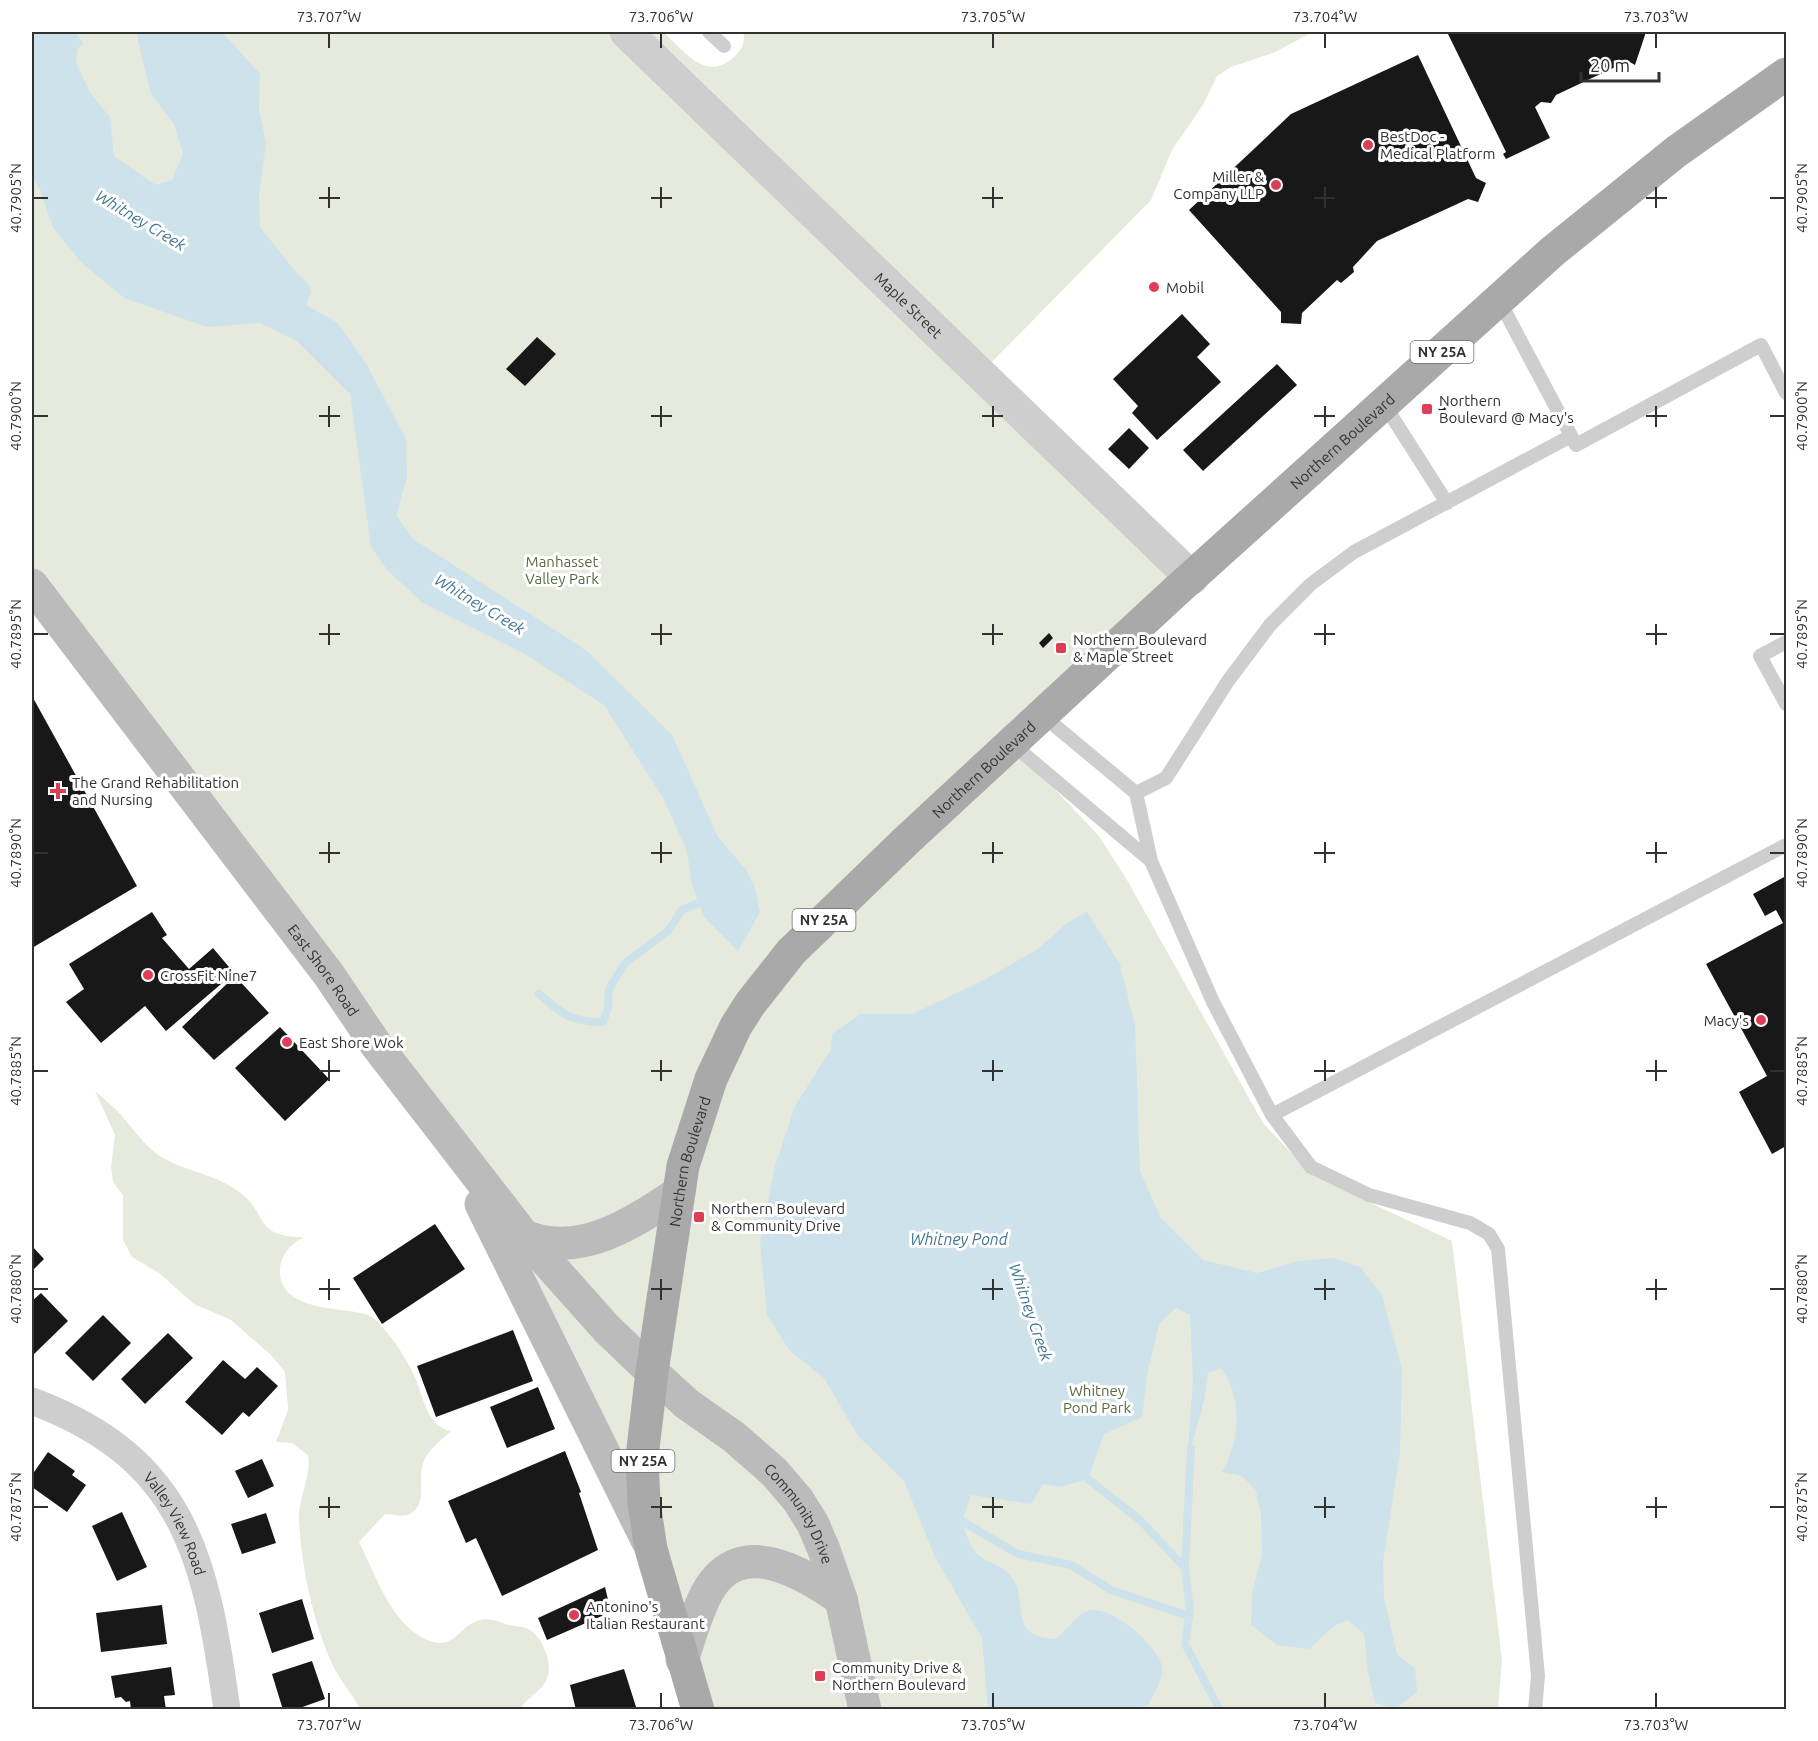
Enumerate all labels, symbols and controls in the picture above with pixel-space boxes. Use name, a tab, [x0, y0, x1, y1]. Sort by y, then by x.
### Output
text: 73.707°W	[297, 8, 361, 25]
text: 73.706°W	[629, 8, 693, 25]
text: 73.705°W	[961, 8, 1025, 25]
text: 73.704°W	[1293, 8, 1357, 25]
text: 73.703°W	[1624, 8, 1688, 25]
scale bar	[1581, 45, 1659, 83]
text: 20 m	[1590, 55, 1630, 75]
place label: BestDoc - Medical Platform	[1380, 128, 1495, 162]
marker: BestDoc - Medical Platform	[1361, 138, 1375, 152]
text: 40.7905°N	[7, 163, 24, 233]
text: 40.7905°N	[1793, 163, 1810, 233]
place label: Miller & Company LLP	[1173, 168, 1264, 202]
marker: Miller & Company LLP	[1269, 178, 1283, 192]
water label: Whitney Creek	[93, 186, 190, 254]
street label: Maple Street	[872, 268, 946, 341]
place label: Mobil	[1166, 279, 1204, 296]
marker: Mobil	[1147, 280, 1161, 294]
road number: NY 25A	[1410, 341, 1474, 363]
text: 40.7900°N	[7, 381, 24, 451]
text: 40.7900°N	[1793, 381, 1810, 451]
street label: Northern Boulevard	[1287, 390, 1398, 492]
place label: Northern Boulevard @ Macy's	[1439, 392, 1574, 426]
marker: Northern Boulevard @ Macy's	[1420, 402, 1434, 416]
park label: Manhasset Valley Park	[525, 553, 599, 587]
water label: Whitney Creek	[432, 570, 529, 638]
text: 40.7895°N	[7, 599, 24, 669]
text: 40.7895°N	[1793, 599, 1810, 669]
place label: Northern Boulevard & Maple Street	[1073, 631, 1207, 665]
marker: Northern Boulevard & Maple Street	[1054, 641, 1068, 655]
street label: Northern Boulevard	[928, 717, 1039, 821]
place label: The Grand Rehabilitation and Nursing	[72, 774, 239, 808]
marker: The Grand Rehabilitation and Nursing	[49, 782, 67, 800]
text: 40.7890°N	[7, 818, 24, 888]
text: 40.7890°N	[1793, 818, 1810, 888]
road number: NY 25A	[792, 909, 856, 931]
street label: East Shore Road	[285, 921, 363, 1019]
place label: CrossFit Nine7	[160, 967, 257, 984]
marker: CrossFit Nine7	[141, 968, 155, 982]
place label: Macy's	[1704, 1012, 1749, 1029]
marker: Macy's	[1754, 1013, 1768, 1027]
place label: East Shore Wok	[299, 1034, 404, 1051]
marker: East Shore Wok	[280, 1035, 294, 1049]
text: 40.7885°N	[7, 1036, 24, 1106]
text: 40.7885°N	[1793, 1036, 1810, 1106]
street label: Northern Boulevard	[665, 1094, 713, 1228]
place label: Northern Boulevard & Community Drive	[711, 1200, 845, 1234]
marker: Northern Boulevard & Community Drive	[692, 1210, 706, 1224]
water label: Whitney Pond	[910, 1230, 1009, 1248]
text: 40.7880°N	[7, 1254, 24, 1324]
text: 40.7880°N	[1793, 1254, 1810, 1324]
water label: Whitney Creek	[1006, 1261, 1056, 1364]
park label: Whitney Pond Park	[1063, 1382, 1131, 1416]
road number: NY 25A	[612, 1450, 674, 1472]
street label: Community Drive	[761, 1459, 837, 1566]
street label: Valley View Road	[141, 1468, 209, 1577]
text: 40.7875°N	[7, 1472, 24, 1542]
text: 40.7875°N	[1793, 1472, 1810, 1542]
place label: Antonino's Italian Restaurant	[586, 1598, 705, 1632]
marker: Antonino's Italian Restaurant	[567, 1608, 581, 1622]
place label: Community Drive & Northern Boulevard	[832, 1659, 966, 1693]
marker: Community Drive & Northern Boulevard	[813, 1669, 827, 1683]
text: 73.707°W	[297, 1716, 361, 1733]
text: 73.706°W	[629, 1716, 693, 1733]
text: 73.705°W	[961, 1716, 1025, 1733]
text: 73.704°W	[1293, 1716, 1357, 1733]
text: 73.703°W	[1624, 1716, 1688, 1733]

